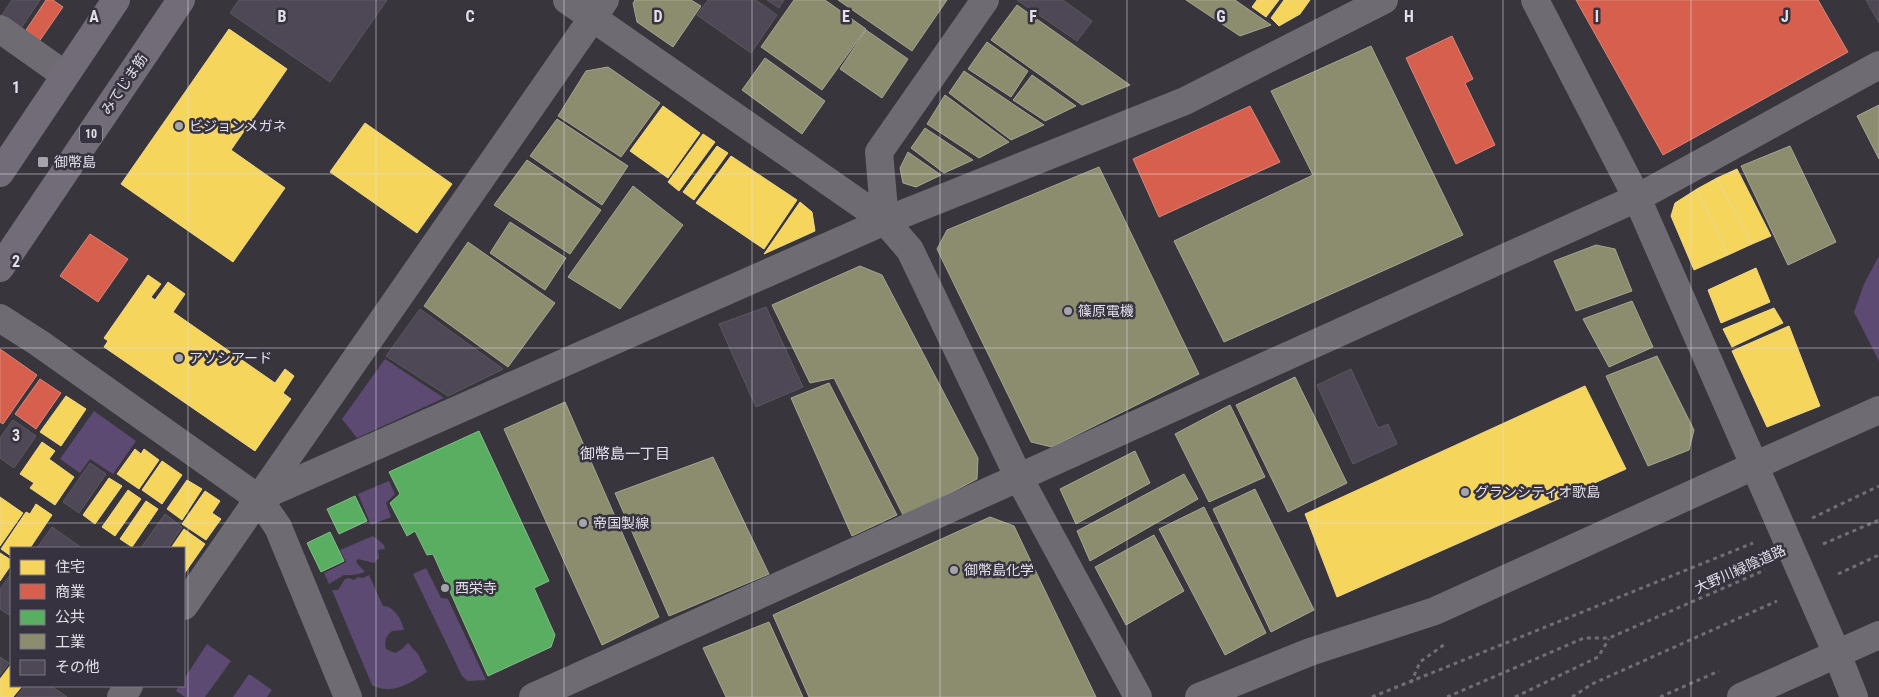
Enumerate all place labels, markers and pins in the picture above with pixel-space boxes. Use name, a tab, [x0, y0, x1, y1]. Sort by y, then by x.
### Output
place label: ビジョンメガネ	[189, 118, 287, 134]
marker: ビジョンメガネ	[173, 120, 185, 132]
place label: 御幣島	[54, 154, 96, 170]
marker: 御幣島	[36, 155, 50, 169]
place label: 篠原電機	[1078, 303, 1134, 319]
marker: 篠原電機	[1062, 305, 1074, 317]
place label: アソシアード	[189, 350, 272, 366]
marker: アソシアード	[173, 352, 185, 364]
place label: グランシティオ歌島	[1475, 484, 1600, 500]
marker: グランシティオ歌島	[1459, 486, 1471, 498]
place label: 帝国製線	[593, 515, 649, 531]
marker: 帝国製線	[577, 517, 589, 529]
place label: 御幣島化学	[964, 562, 1034, 578]
marker: 御幣島化学	[948, 564, 960, 576]
place label: 西栄寺	[455, 580, 497, 596]
marker: 西栄寺	[439, 582, 451, 594]

